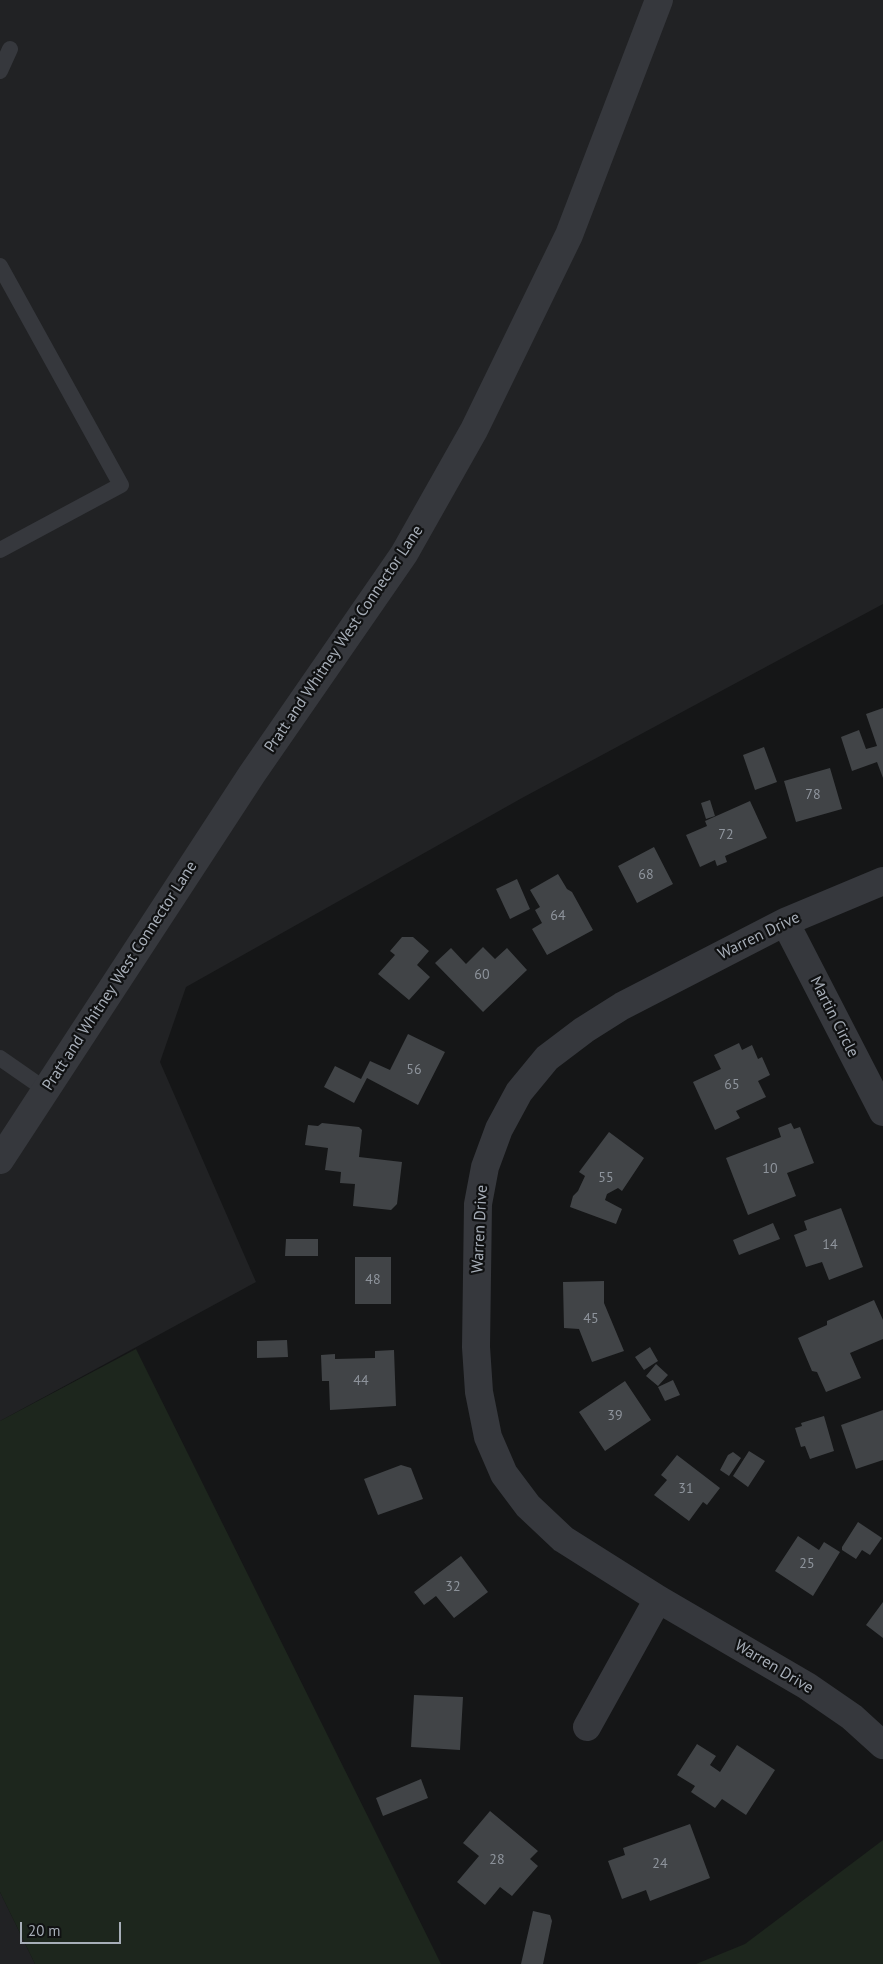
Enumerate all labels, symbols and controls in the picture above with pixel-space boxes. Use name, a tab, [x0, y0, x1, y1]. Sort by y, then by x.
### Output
street label: Pratt and Whitney West Connector Lane	[261, 522, 427, 756]
house number: 78	[805, 787, 821, 803]
house number: 72	[718, 827, 734, 843]
street label: Pratt and Whitney West Connector Lane	[39, 858, 201, 1094]
house number: 68	[638, 867, 654, 883]
house number: 64	[550, 908, 566, 924]
street label: Warren Drive	[715, 908, 803, 964]
house number: 60	[474, 967, 490, 983]
street label: Martin Circle	[805, 973, 863, 1061]
house number: 56	[406, 1062, 422, 1078]
house number: 65	[724, 1077, 740, 1093]
house number: 10	[762, 1161, 778, 1177]
house number: 55	[598, 1170, 614, 1186]
street label: Warren Drive	[468, 1184, 492, 1274]
house number: 14	[822, 1237, 838, 1253]
house number: 48	[365, 1272, 381, 1288]
house number: 45	[583, 1311, 599, 1327]
house number: 44	[353, 1373, 369, 1389]
house number: 39	[607, 1408, 623, 1424]
house number: 31	[678, 1481, 694, 1497]
house number: 25	[799, 1556, 815, 1572]
house number: 32	[445, 1579, 461, 1595]
street label: Warren Drive	[731, 1636, 817, 1698]
house number: 28	[489, 1852, 505, 1868]
house number: 24	[652, 1856, 668, 1872]
scale bar	[22, 1912, 124, 1944]
text: 20 m	[28, 1921, 61, 1940]

